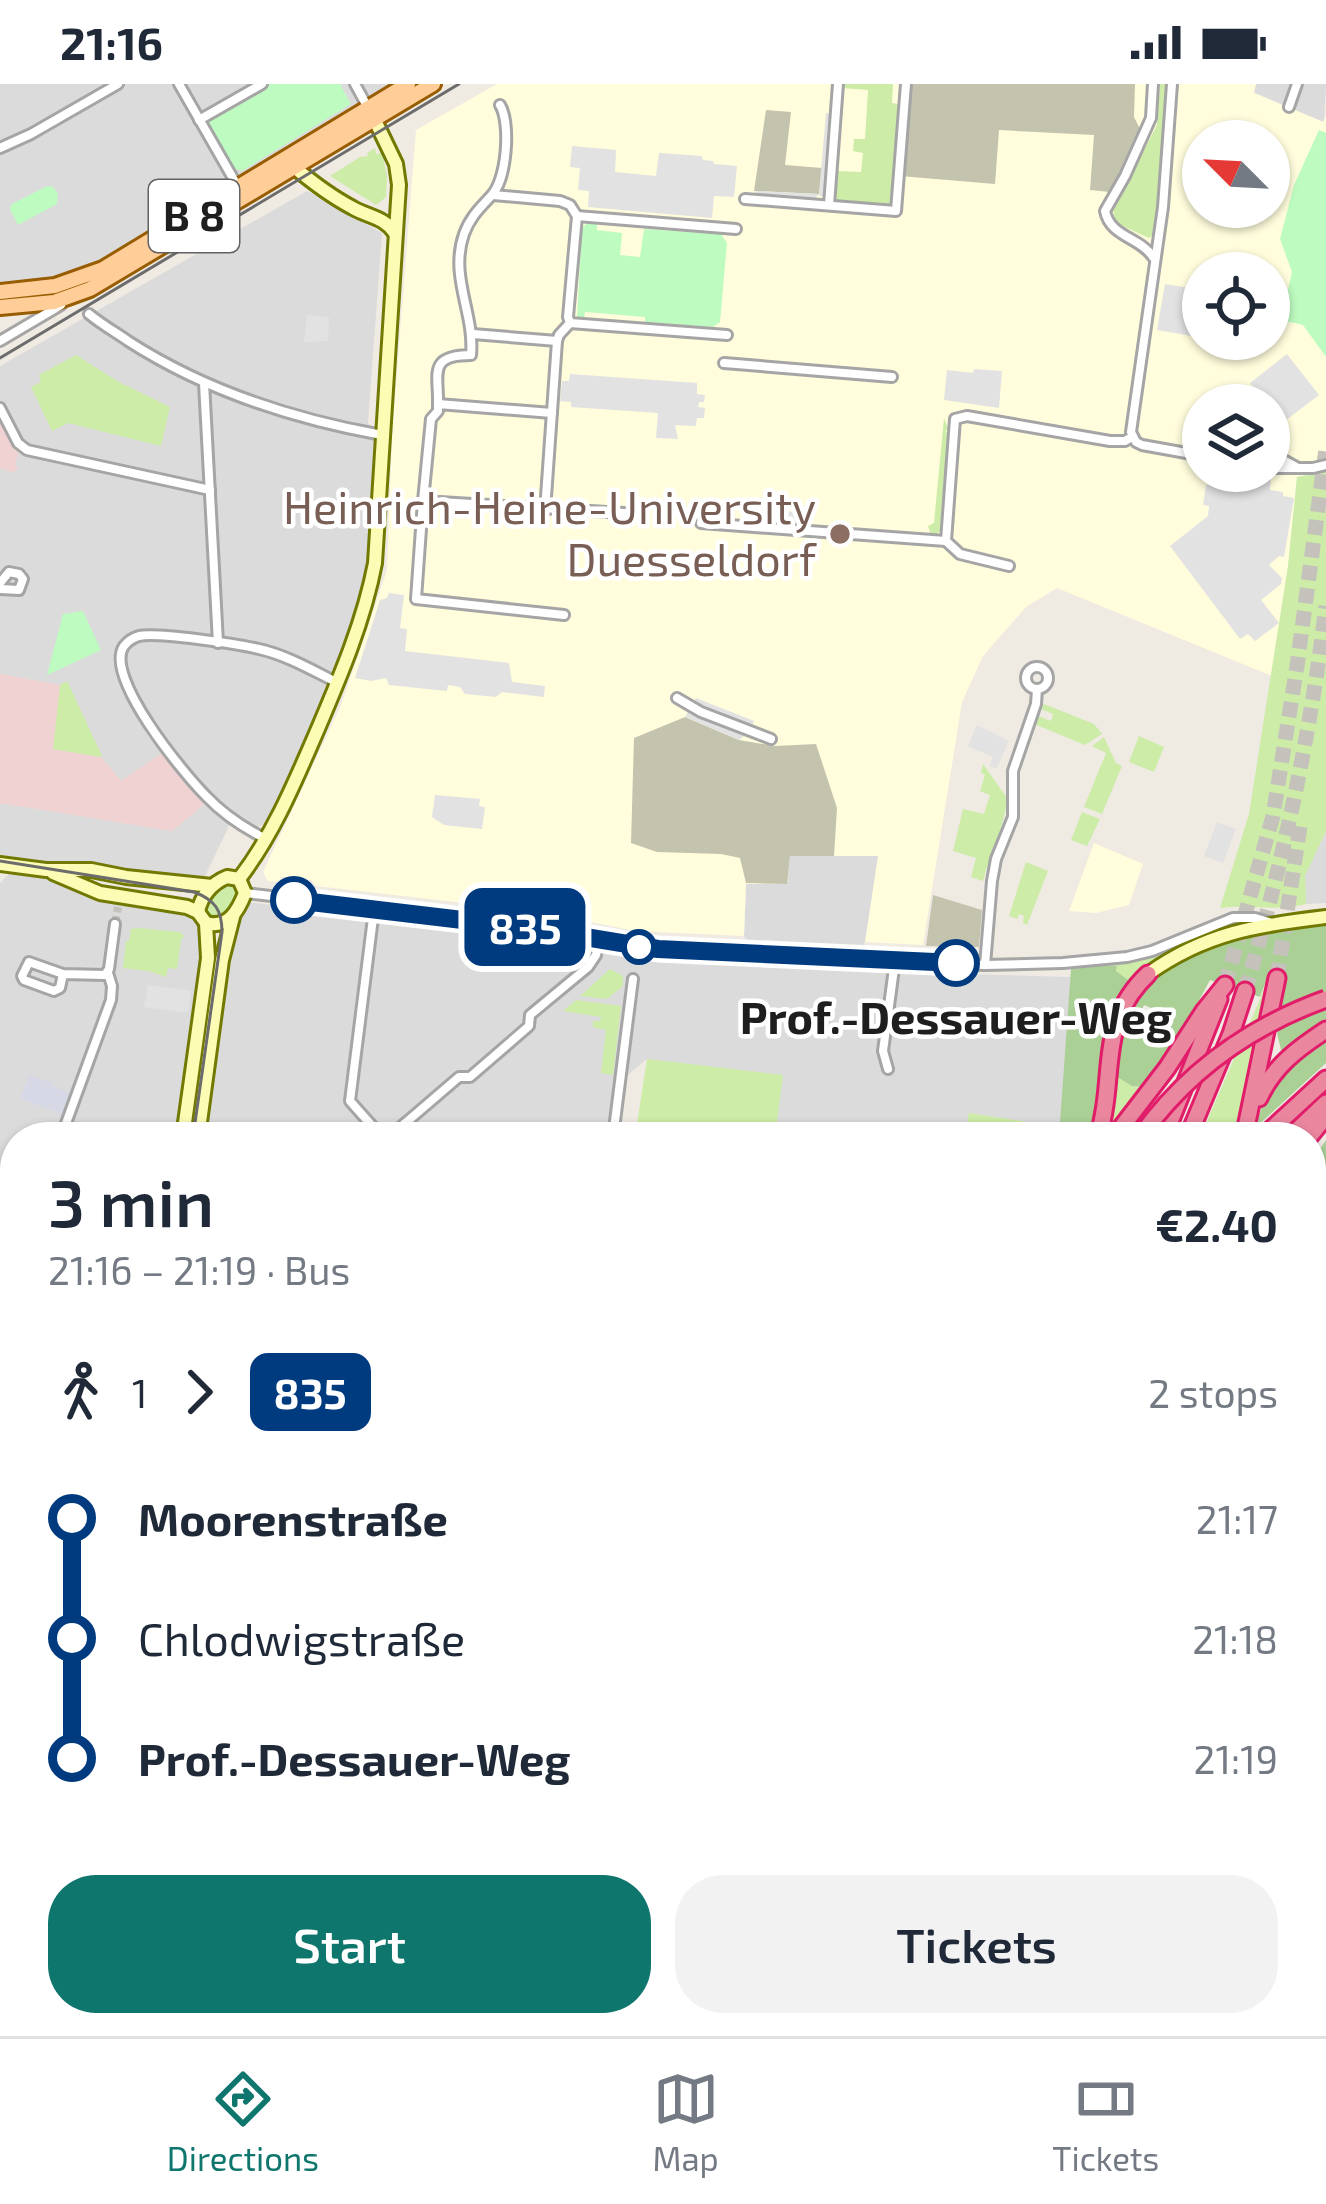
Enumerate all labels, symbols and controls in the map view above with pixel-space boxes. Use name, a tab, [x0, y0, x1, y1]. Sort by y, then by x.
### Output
text: 21:16	[60, 15, 163, 69]
north arrow	[1182, 120, 1290, 228]
map controls	[1182, 120, 1290, 492]
road number: B 8	[149, 180, 239, 252]
button: locate	[1182, 252, 1290, 360]
button: layers	[1182, 384, 1290, 492]
place label: Heinrich-Heine-University Duesseldorf	[283, 479, 817, 585]
marker: Heinrich-Heine-University Duesseldorf	[827, 521, 853, 547]
unlabelled marker	[272, 878, 316, 922]
line badge: 835	[456, 888, 594, 966]
text: 835	[488, 902, 562, 952]
unlabelled marker	[623, 931, 655, 963]
marker: Prof.-Dessauer-Weg	[934, 941, 978, 985]
place label: Prof.-Dessauer-Weg	[740, 989, 1172, 1043]
text: 3 min	[48, 1161, 214, 1240]
text: €2.40	[1155, 1197, 1278, 1251]
text: 21:16 – 21:19 · Bus	[48, 1246, 350, 1293]
icon: walk	[48, 1359, 114, 1425]
icon: forward	[166, 1359, 232, 1425]
text: 835	[274, 1367, 347, 1417]
text: 1	[132, 1369, 148, 1416]
text: 2 stops	[1148, 1369, 1278, 1416]
text: Moorenstraße	[138, 1491, 448, 1545]
text: 21:17	[1196, 1495, 1278, 1542]
text: Chlodwigstraße	[138, 1611, 465, 1665]
text: 21:18	[1192, 1615, 1278, 1662]
text: Prof.-Dessauer-Weg	[138, 1731, 570, 1785]
text: 21:19	[1194, 1735, 1278, 1782]
button: Start	[48, 1875, 651, 2013]
button: Tickets	[675, 1875, 1278, 2013]
tab: Directions	[167, 2066, 319, 2178]
tab: Map	[653, 2066, 719, 2178]
tab: Tickets	[1052, 2066, 1159, 2178]

